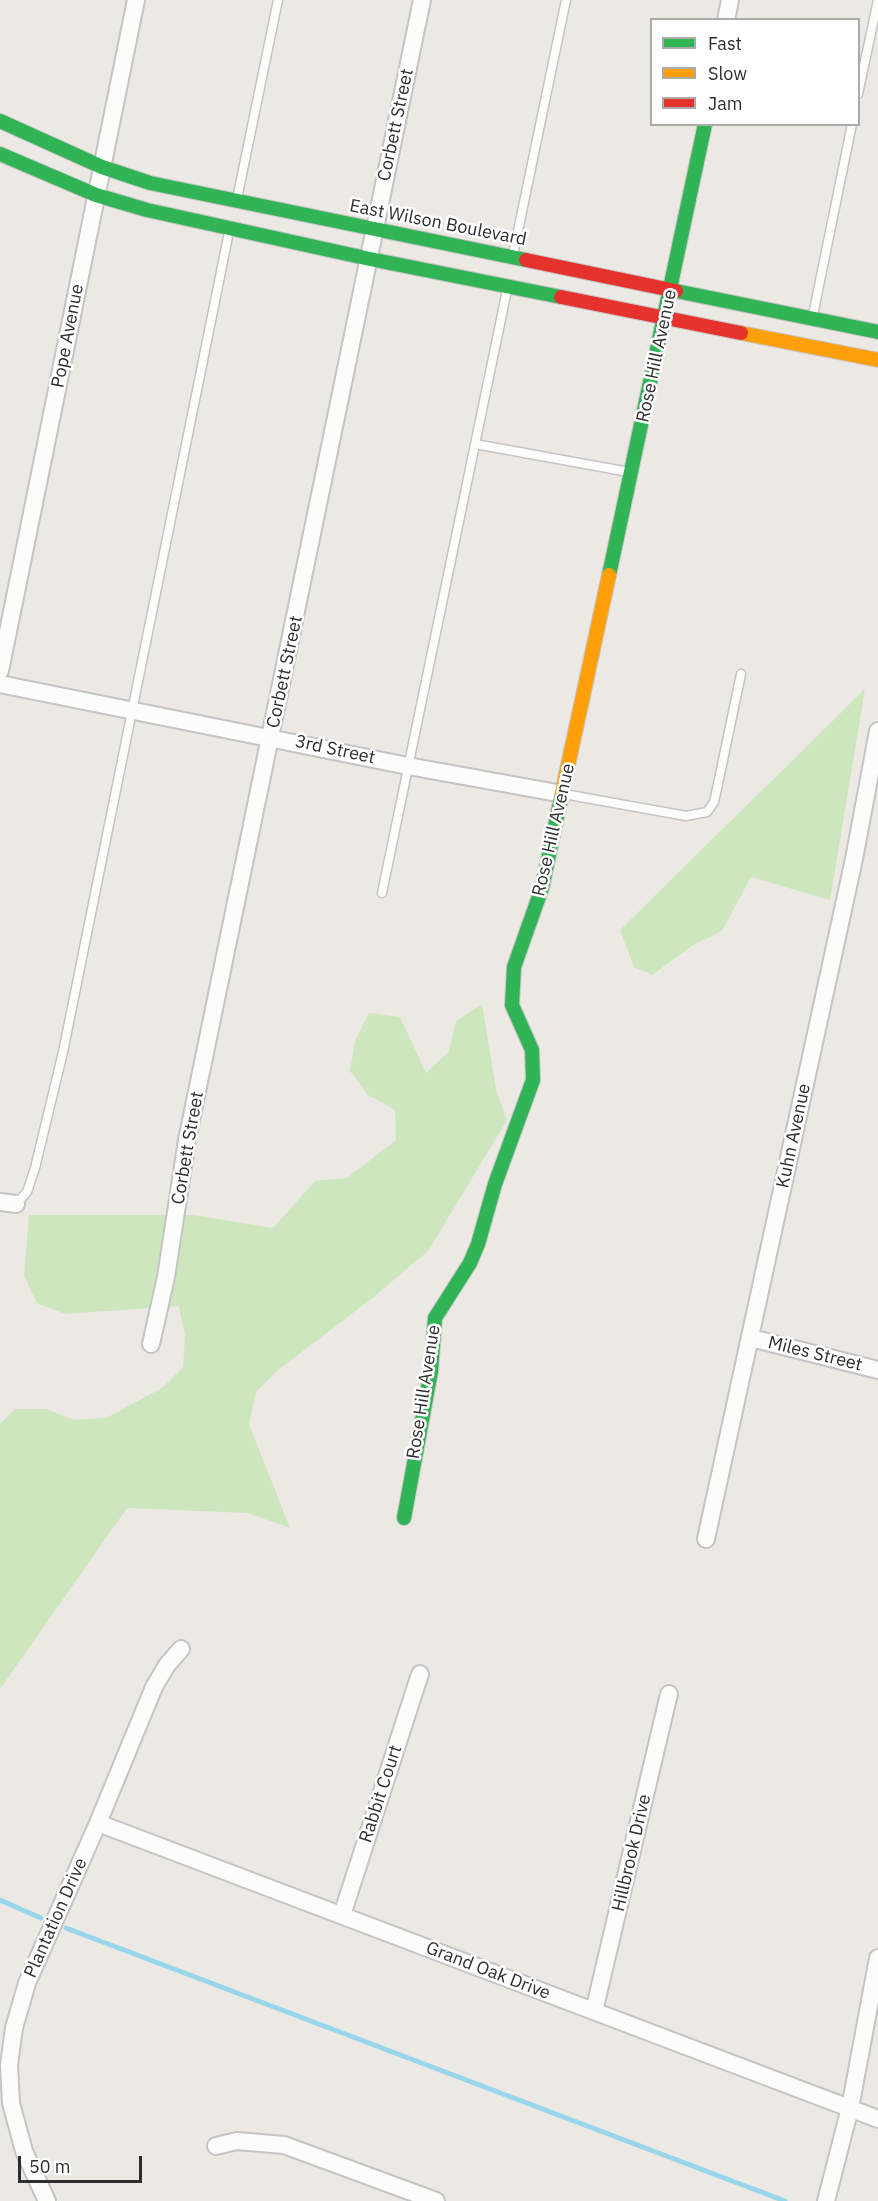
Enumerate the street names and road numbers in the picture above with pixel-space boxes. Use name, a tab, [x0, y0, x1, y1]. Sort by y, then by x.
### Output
street label: Corbett Street	[374, 67, 418, 183]
street label: East Wilson Boulevard	[348, 195, 528, 251]
street label: Pope Avenue	[47, 282, 89, 390]
street label: Rose Hill Avenue	[632, 287, 682, 425]
street label: Corbett Street	[263, 614, 307, 730]
street label: 3rd Street	[293, 731, 377, 769]
street label: Rose Hill Avenue	[528, 762, 580, 898]
street label: Kuhn Avenue	[772, 1082, 816, 1190]
street label: Corbett Street	[167, 1090, 209, 1206]
street label: Rose Hill Avenue	[403, 1323, 445, 1461]
street label: Miles Street	[766, 1332, 864, 1376]
street label: Rabbit Court	[355, 1742, 407, 1846]
street label: Hillbrook Drive	[608, 1792, 656, 1914]
street label: Plantation Drive	[20, 1855, 92, 1981]
street label: Grand Oak Drive	[423, 1937, 553, 2005]

